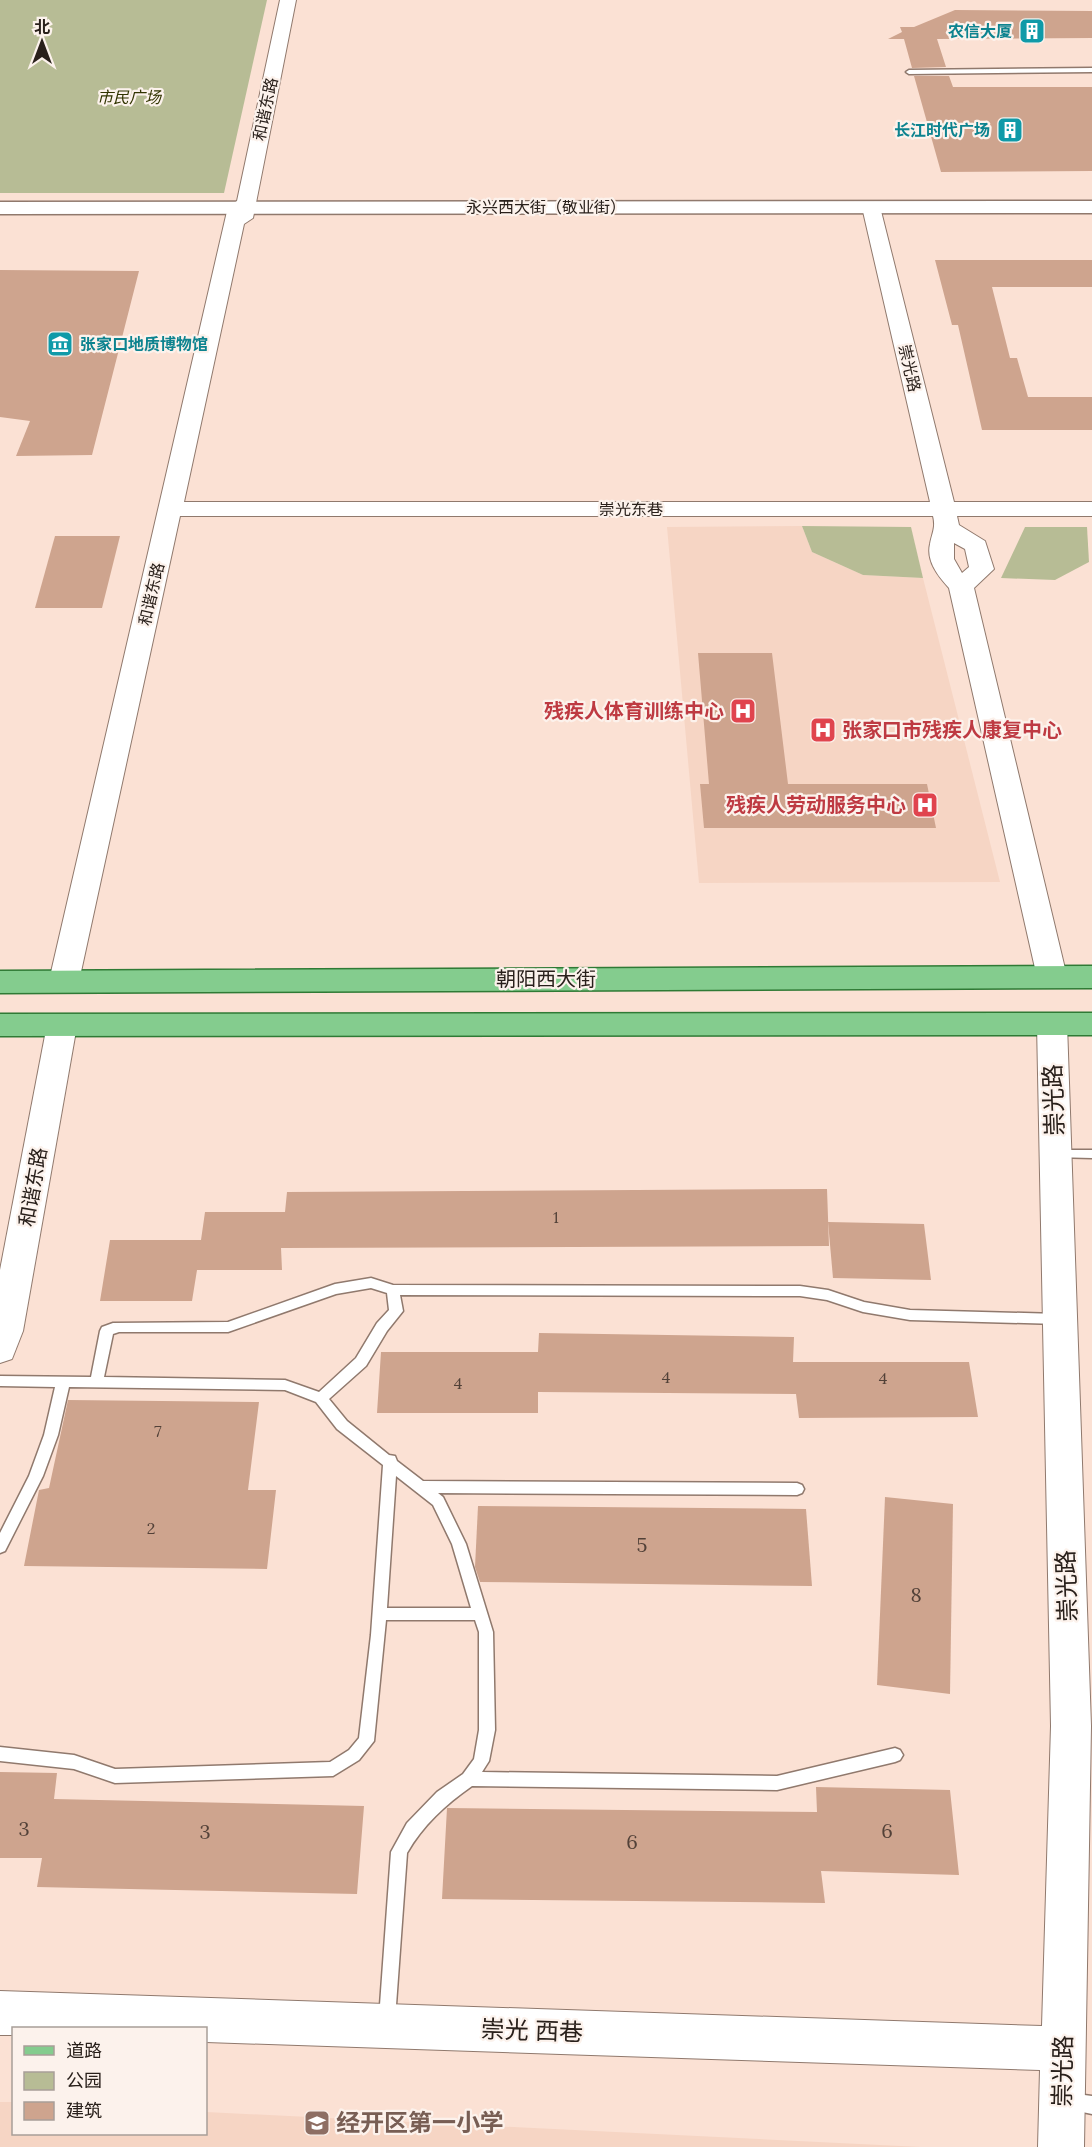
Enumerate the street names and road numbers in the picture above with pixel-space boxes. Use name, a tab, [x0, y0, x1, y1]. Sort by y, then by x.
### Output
street label: 和谐东路	[249, 76, 281, 142]
street label: 永兴西大街（敬业街）	[466, 197, 626, 217]
street label: 崇光路	[895, 342, 925, 394]
street label: 崇光东巷	[599, 499, 663, 519]
street label: 和谐东路	[134, 561, 168, 627]
street label: 朝阳西大街	[496, 966, 596, 991]
street label: 崇光路	[1037, 1063, 1070, 1137]
street label: 和谐东路	[13, 1145, 52, 1228]
street label: 崇光路	[1050, 1549, 1083, 1623]
street label: 崇光 西巷	[480, 2013, 584, 2048]
street label: 崇光路	[1046, 2035, 1079, 2107]

